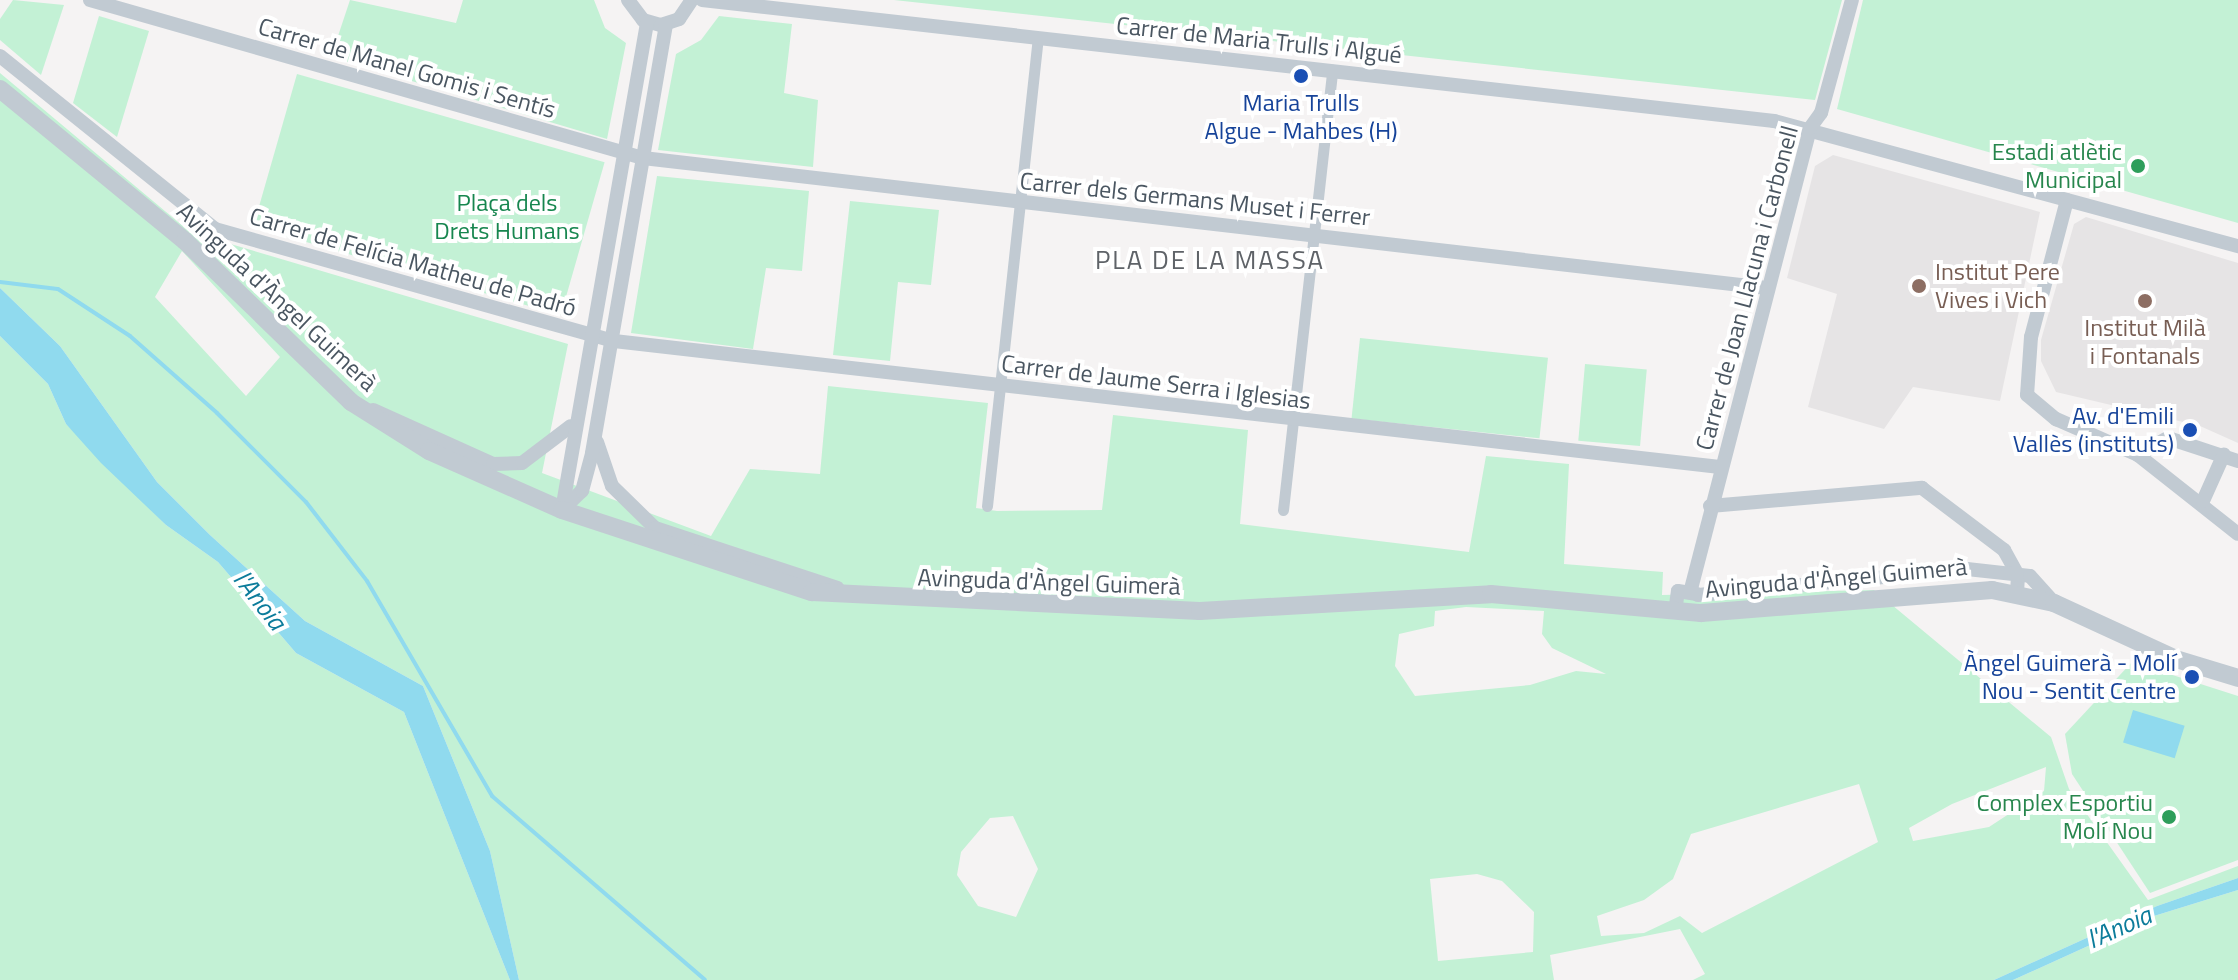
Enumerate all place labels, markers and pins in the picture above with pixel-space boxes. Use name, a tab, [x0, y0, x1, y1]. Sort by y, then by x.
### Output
marker: Maria Trulls Algue - Mahbes (H)	[1292, 67, 1310, 85]
place label: Maria Trulls Algue - Mahbes (H)	[1204, 89, 1398, 145]
place label: Estadi atlètic Municipal	[1992, 138, 2122, 194]
marker: Estadi atlètic Municipal	[2129, 157, 2147, 175]
place label: Institut Pere Vives i Vich	[1935, 258, 2060, 314]
marker: Institut Pere Vives i Vich	[1910, 277, 1928, 295]
marker: Institut Milà i Fontanals	[2136, 292, 2154, 310]
place label: Institut Milà i Fontanals	[2084, 314, 2206, 370]
place label: Av. d'Emili Vallès (instituts)	[2013, 402, 2174, 458]
marker: Av. d'Emili Vallès (instituts)	[2181, 421, 2199, 439]
place label: Àngel Guimerà - Molí Nou - Sentit Centre	[1964, 649, 2176, 705]
marker: Àngel Guimerà - Molí Nou - Sentit Centre	[2183, 668, 2201, 686]
place label: Complex Esportiu Molí Nou	[1977, 789, 2153, 845]
marker: Complex Esportiu Molí Nou	[2160, 808, 2178, 826]

